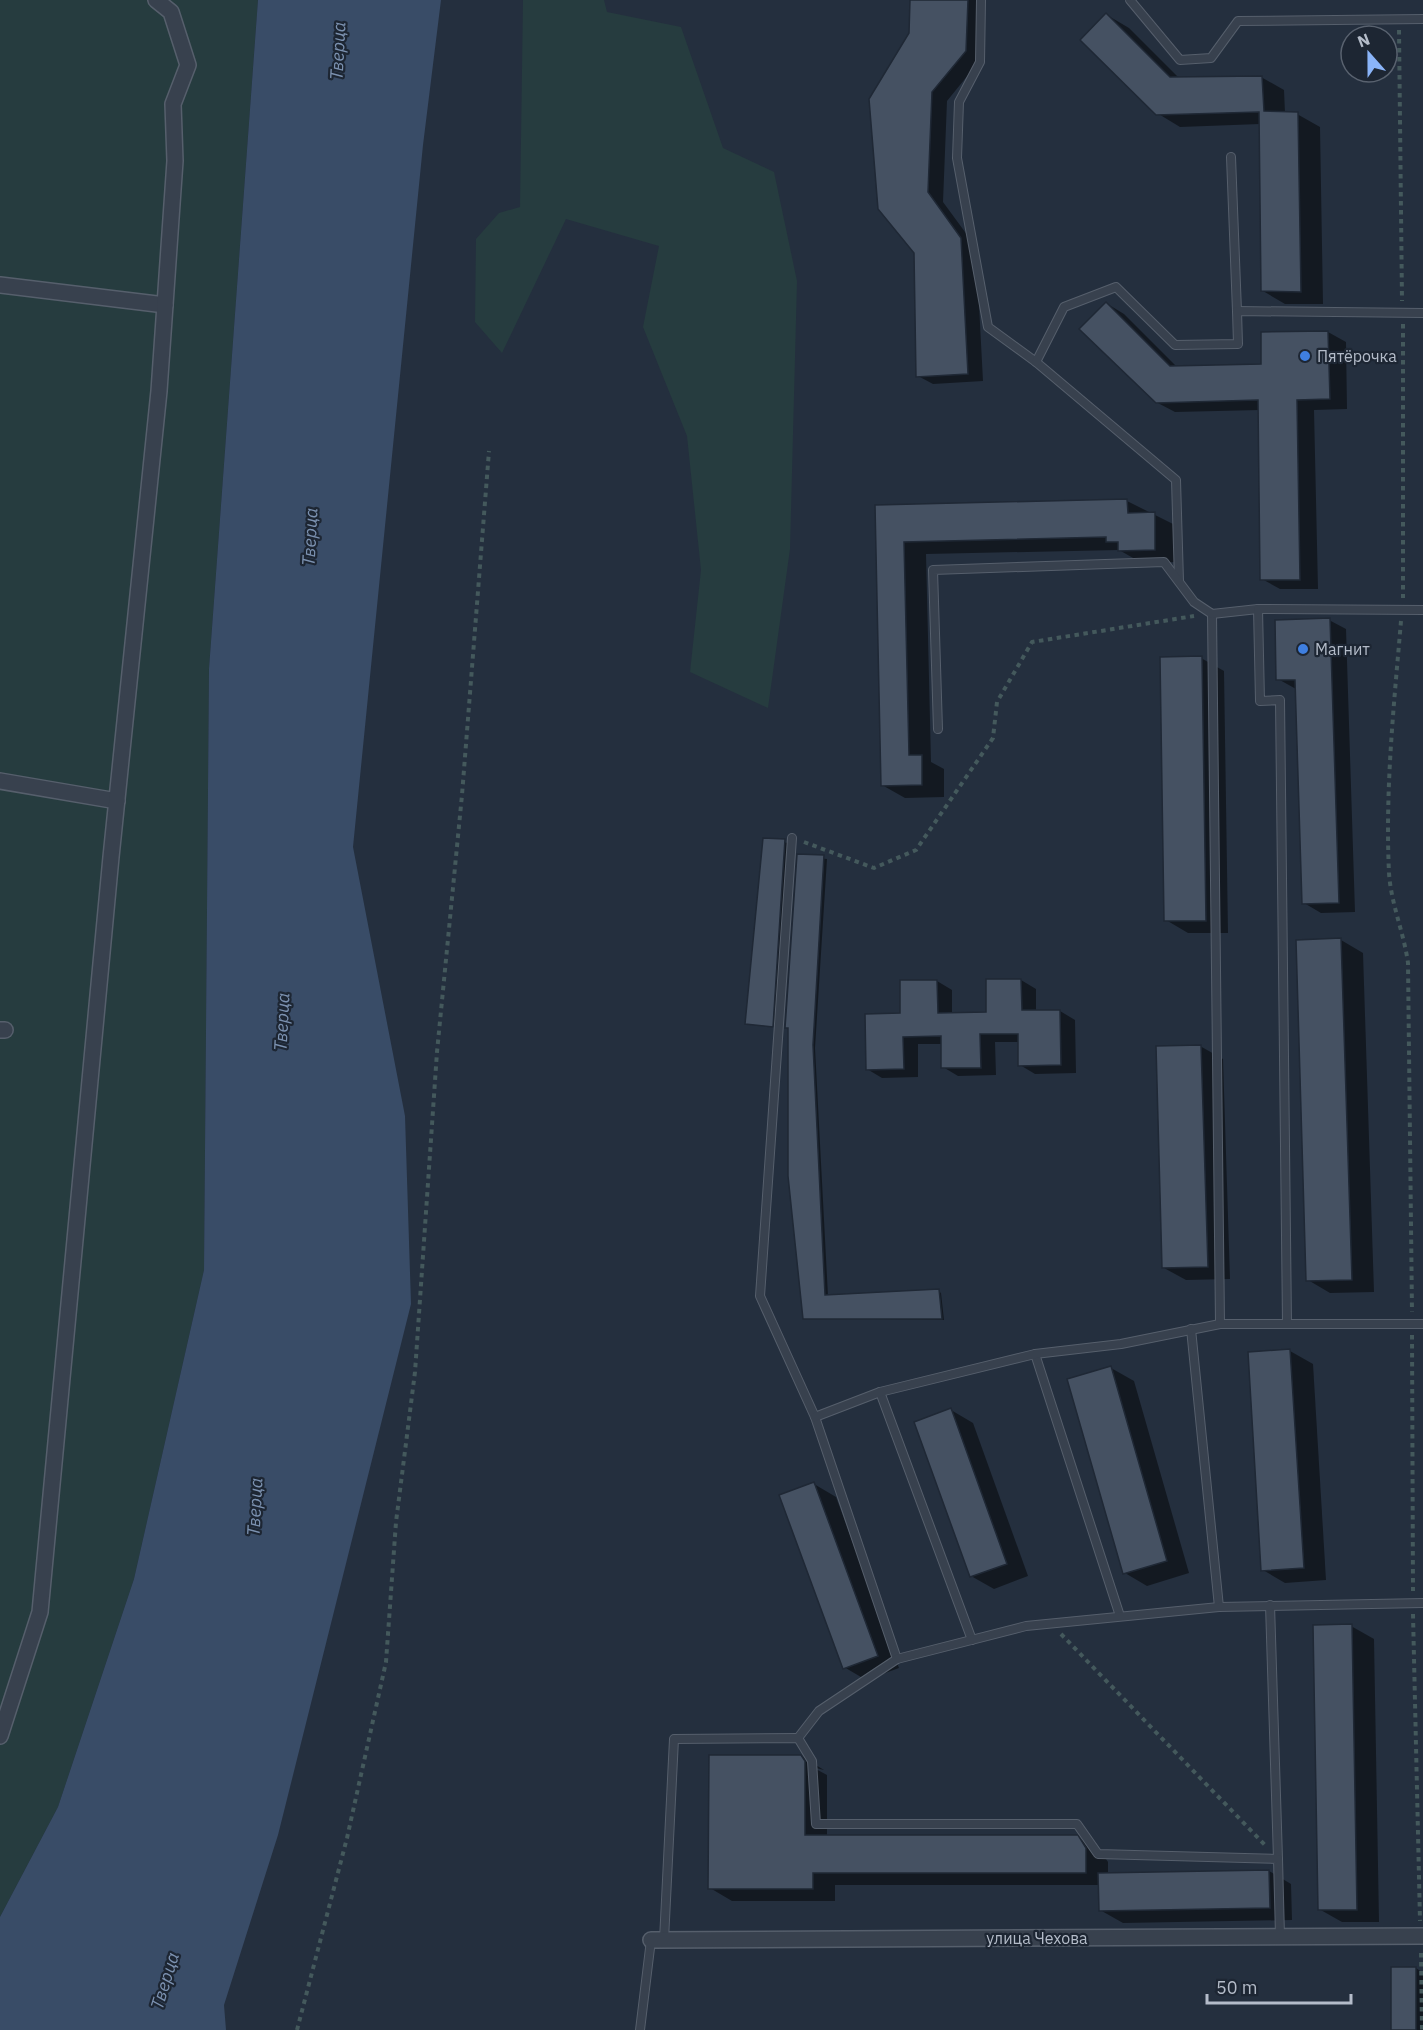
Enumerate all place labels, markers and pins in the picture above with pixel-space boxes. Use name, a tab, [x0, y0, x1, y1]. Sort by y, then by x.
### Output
place label: Пятёрочка	[1317, 346, 1397, 366]
marker: Пятёрочка	[1298, 349, 1312, 363]
place label: Магнит	[1315, 639, 1370, 659]
marker: Магнит	[1296, 642, 1310, 656]

